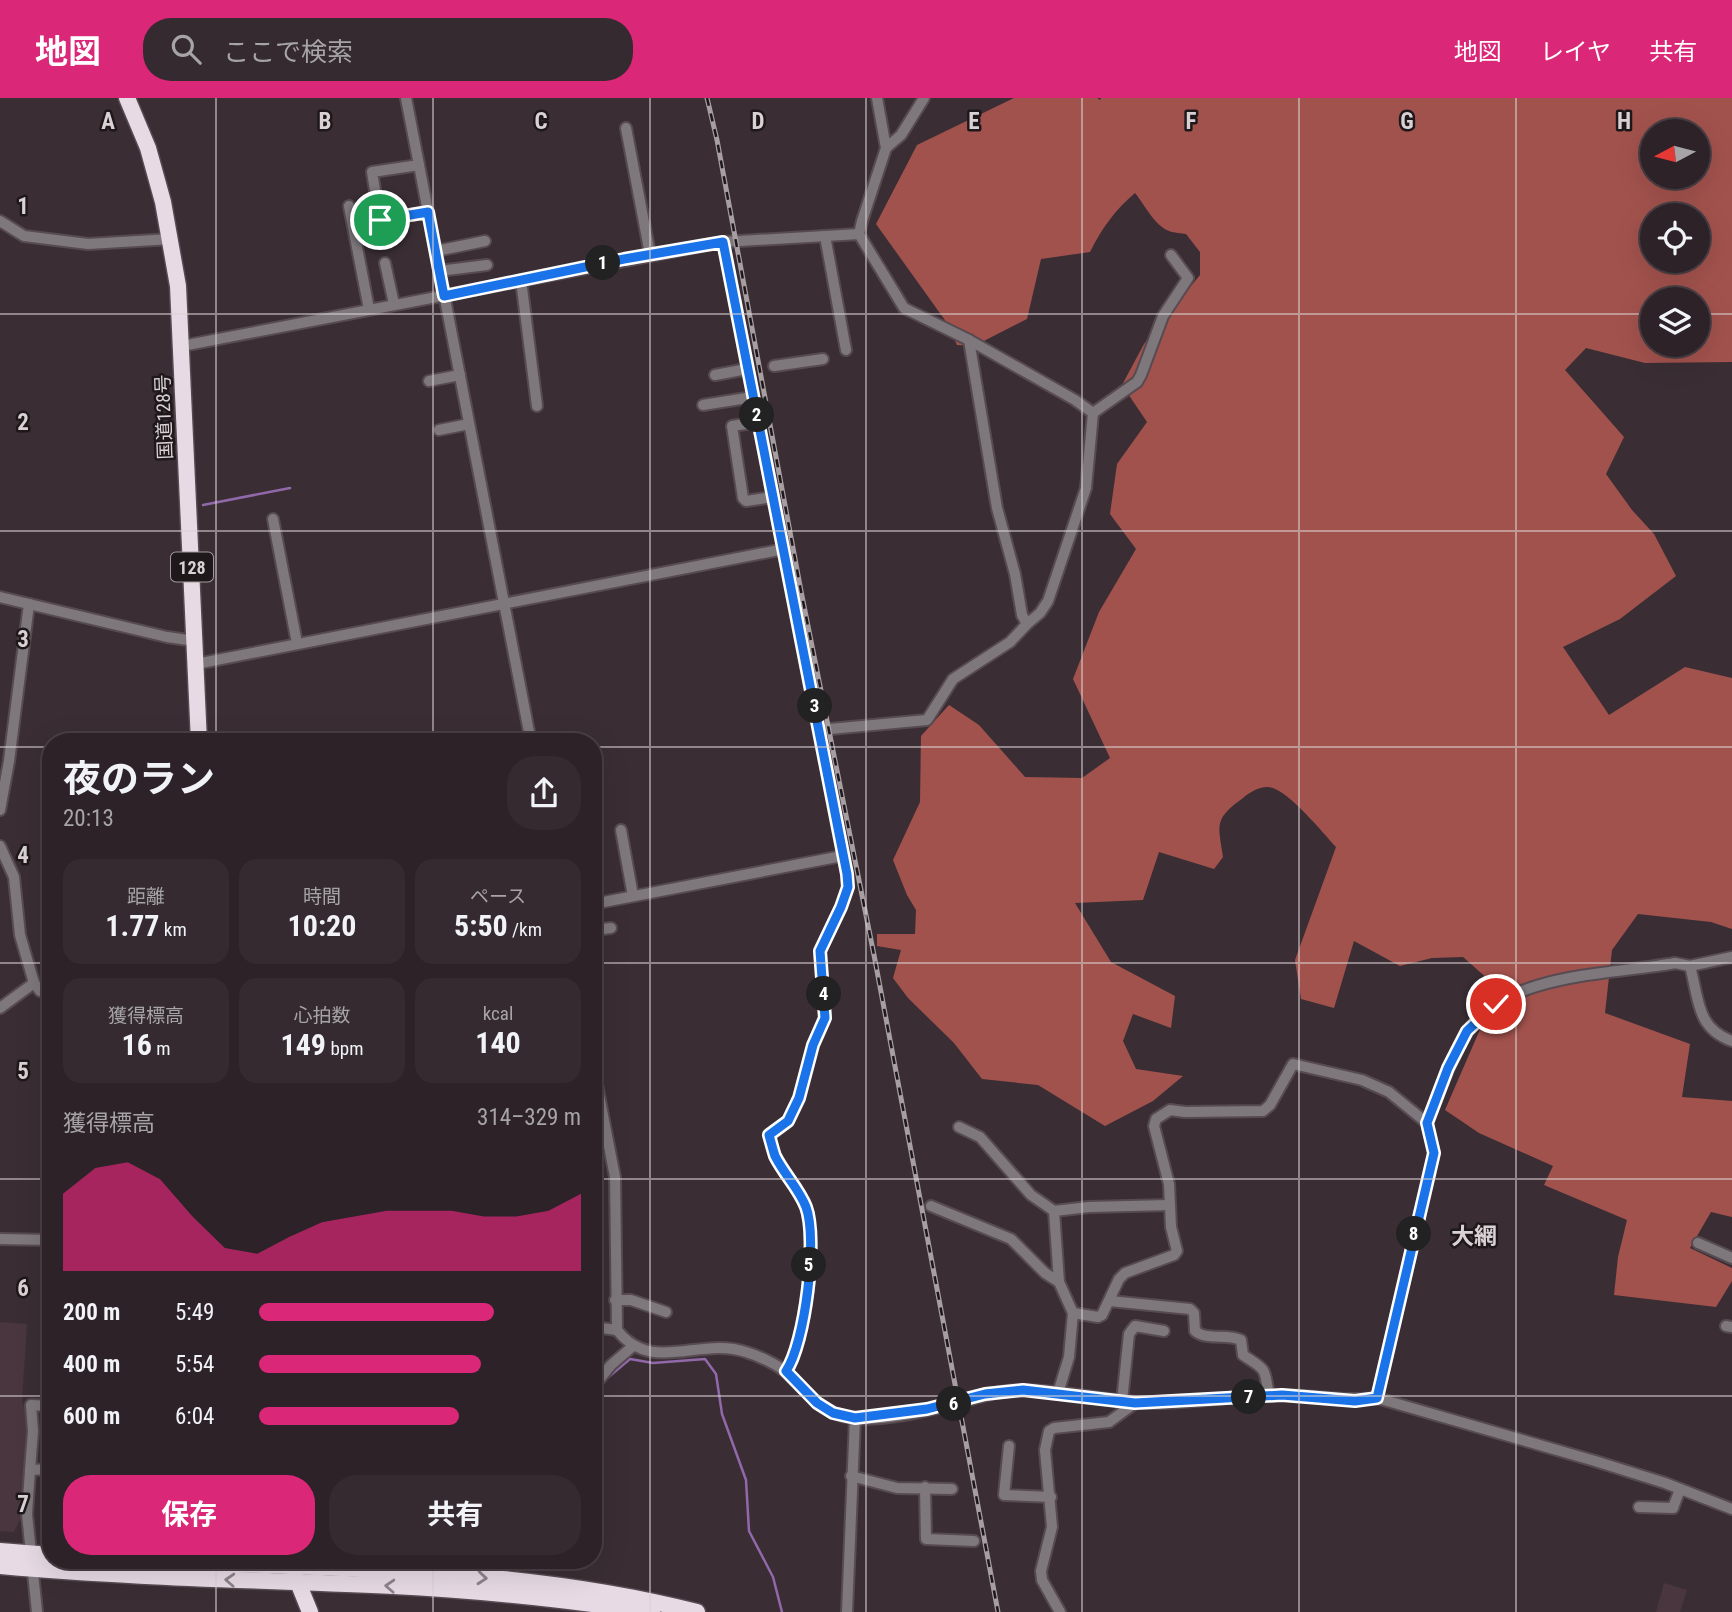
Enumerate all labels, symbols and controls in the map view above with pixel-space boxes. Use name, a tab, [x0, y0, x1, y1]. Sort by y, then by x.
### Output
search box	[143, 18, 633, 81]
icon: search	[167, 30, 205, 68]
text: 地図	[35, 32, 101, 71]
text: ここで検索	[223, 37, 353, 67]
text: 地図	[1454, 38, 1502, 66]
text: レイヤ	[1540, 38, 1611, 66]
text: 共有	[1649, 38, 1697, 66]
text: A	[101, 108, 115, 135]
text: B	[319, 108, 331, 135]
text: C	[534, 108, 548, 135]
text: D	[752, 108, 765, 135]
text: E	[968, 108, 980, 135]
text: F	[1186, 108, 1197, 135]
text: G	[1400, 108, 1414, 135]
text: H	[1617, 108, 1631, 135]
north arrow	[1640, 119, 1710, 189]
map controls	[1640, 119, 1710, 357]
pin	[350, 190, 410, 250]
text: 1	[17, 193, 29, 220]
icon: arrive	[361, 201, 399, 239]
button: locate	[1640, 203, 1710, 273]
pin: 1	[586, 246, 620, 280]
text: 1	[598, 251, 607, 274]
button: layers	[1640, 287, 1710, 357]
street label: 国道128号	[151, 374, 177, 460]
pin: 2	[740, 398, 774, 432]
text: 2	[752, 403, 761, 426]
text: 2	[17, 409, 29, 436]
road number: 128	[171, 552, 213, 582]
text: 3	[17, 626, 29, 653]
pin: 3	[798, 688, 832, 724]
text: 3	[810, 694, 819, 717]
button: share	[507, 756, 581, 830]
text: 夜のラン	[63, 757, 215, 801]
text: 20:13	[63, 805, 114, 832]
text: 4	[17, 842, 29, 869]
text: 距離	[127, 885, 165, 908]
text: 時間	[303, 885, 341, 908]
text: ペース	[470, 885, 526, 908]
text: 1.77	[105, 908, 159, 943]
text: 10:20	[288, 908, 356, 943]
text: 5:50	[454, 908, 508, 943]
text: km	[159, 918, 187, 941]
text: /km	[508, 918, 542, 941]
pin	[1466, 974, 1526, 1034]
pin: 4	[806, 976, 842, 1012]
text: 4	[819, 982, 828, 1005]
icon: check	[1477, 985, 1515, 1023]
text: kcal	[483, 1002, 513, 1025]
text: 獲得標高	[108, 1004, 184, 1027]
text: 心拍数	[293, 1004, 351, 1027]
text: 140	[475, 1025, 521, 1060]
text: 16	[122, 1027, 152, 1062]
text: 149	[281, 1027, 326, 1062]
text: m	[152, 1037, 171, 1060]
text: bpm	[326, 1037, 363, 1060]
text: 5	[17, 1058, 29, 1085]
text: 314–329 m	[477, 1104, 581, 1131]
text: 獲得標高	[63, 1110, 155, 1137]
pin: 8	[1396, 1216, 1432, 1252]
text: 8	[1409, 1222, 1418, 1245]
district label: 大網	[1451, 1223, 1497, 1250]
pin: 5	[792, 1248, 826, 1282]
text: 5	[804, 1253, 813, 1276]
text: 6	[17, 1275, 29, 1302]
text: 200 m	[63, 1299, 120, 1326]
text: 5:49	[175, 1299, 214, 1326]
text: 400 m	[63, 1351, 120, 1378]
text: 5:54	[175, 1351, 214, 1378]
pin: 7	[1232, 1380, 1266, 1414]
text: 7	[1244, 1385, 1253, 1408]
pin: 6	[936, 1386, 972, 1422]
text: 6	[949, 1392, 958, 1415]
text: 600 m	[63, 1403, 120, 1430]
text: 6:04	[175, 1403, 214, 1430]
button: 保存	[63, 1475, 315, 1555]
button: 共有	[329, 1475, 581, 1555]
text: 7	[17, 1491, 29, 1518]
one-way arrow	[477, 1570, 488, 1585]
one-way arrow	[224, 1573, 235, 1588]
one-way arrow	[384, 1578, 395, 1593]

